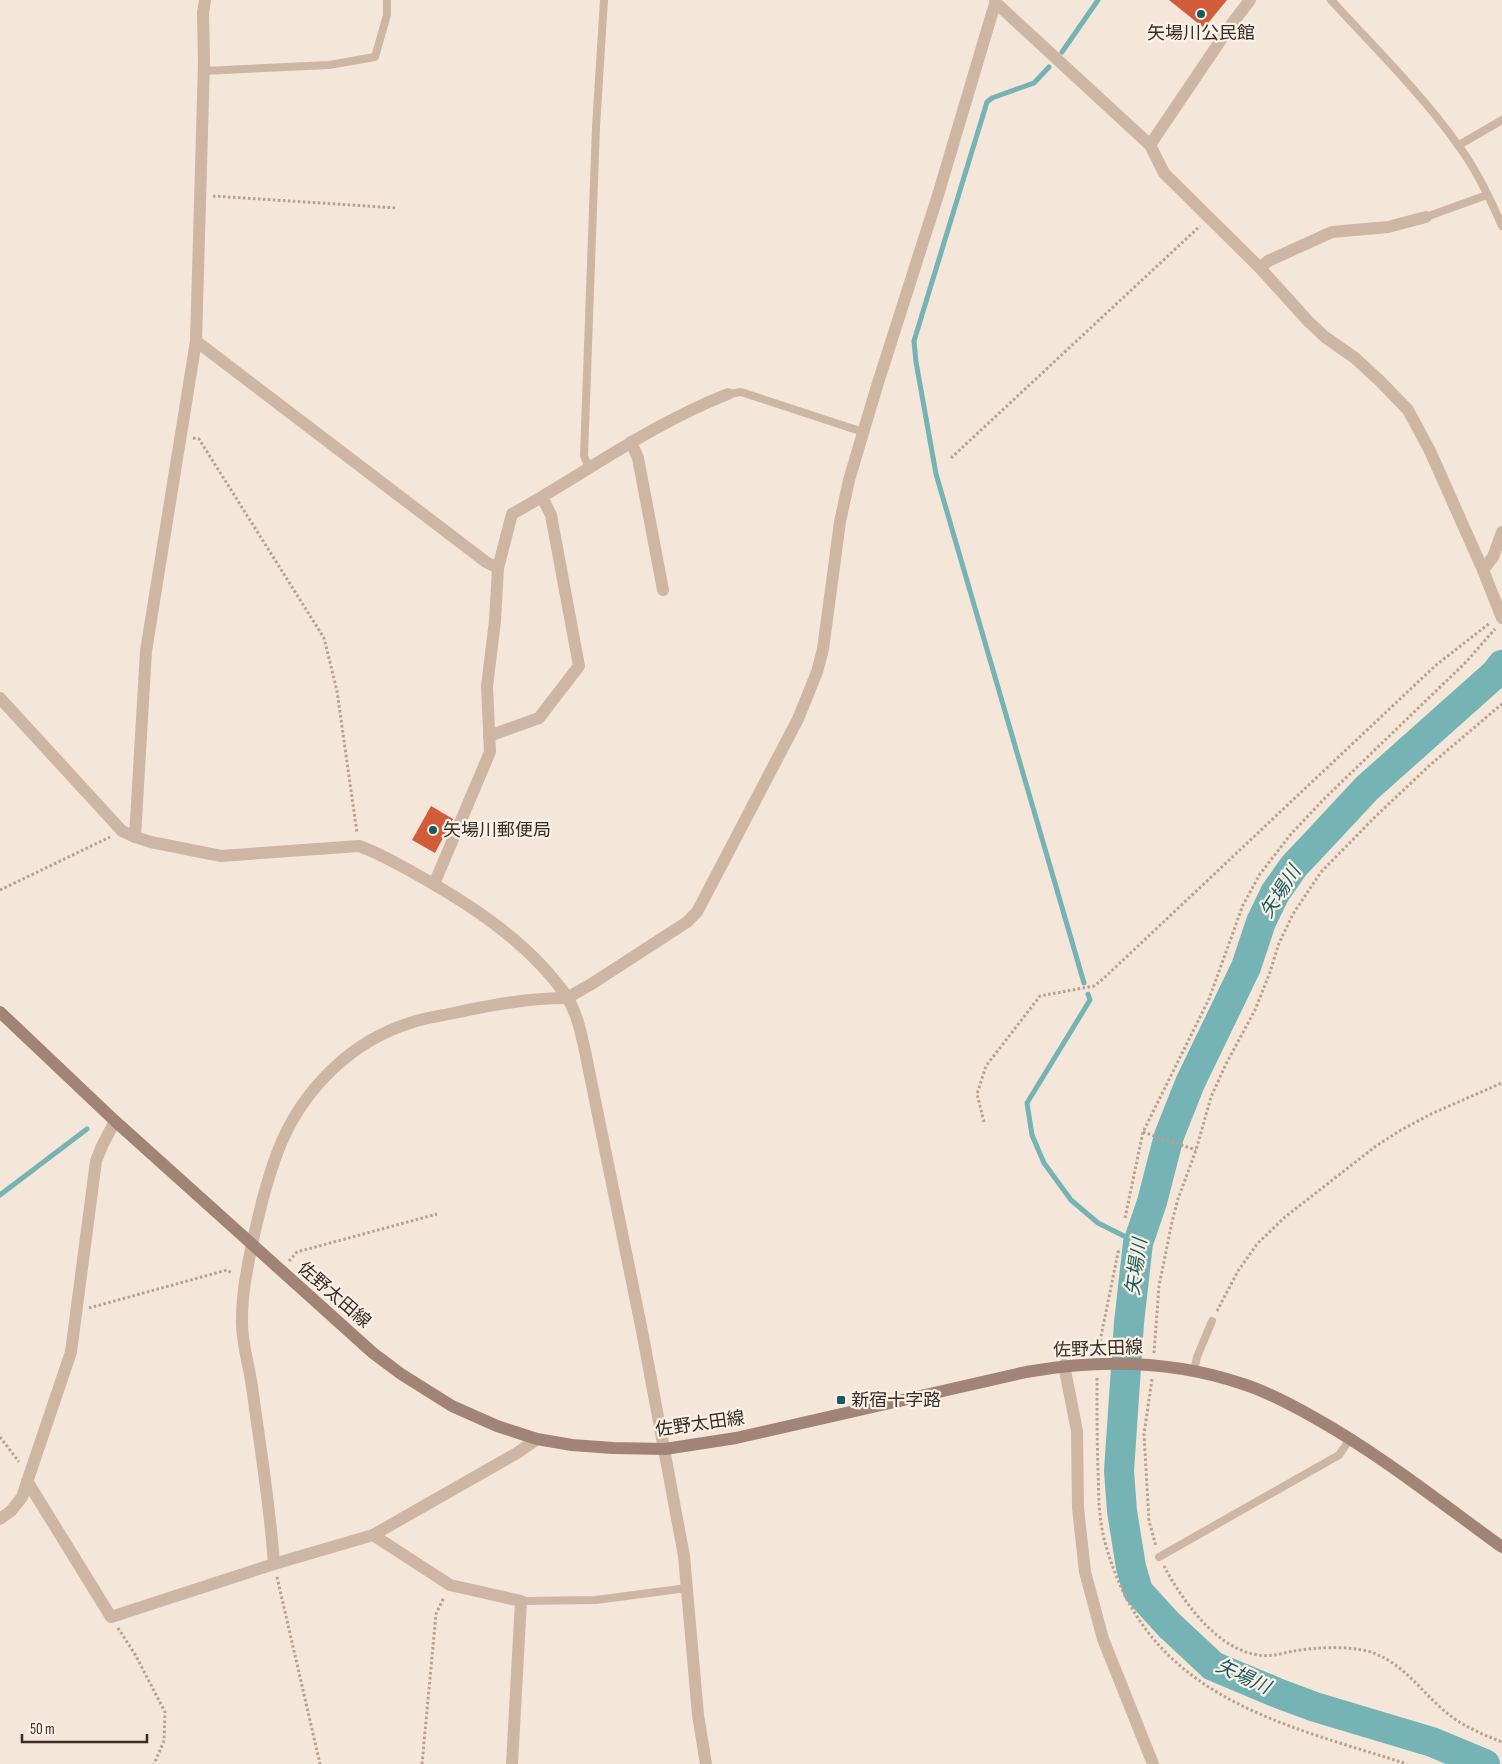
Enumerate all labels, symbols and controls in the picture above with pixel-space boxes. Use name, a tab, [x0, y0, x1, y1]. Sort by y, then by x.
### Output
marker: 矢場川公民館	[1195, 8, 1207, 20]
place label: 矢場川公民館	[1147, 23, 1255, 44]
place label: 矢場川郵便局	[443, 820, 551, 841]
marker: 矢場川郵便局	[427, 824, 439, 836]
water label: 矢場川	[1256, 860, 1307, 922]
water label: 矢場川	[1122, 1235, 1153, 1297]
street label: 佐野太田線	[293, 1258, 375, 1332]
street label: 佐野太田線	[1053, 1337, 1143, 1361]
place label: 新宿十字路	[851, 1390, 941, 1411]
marker: 新宿十字路	[835, 1394, 847, 1406]
street label: 佐野太田線	[654, 1407, 746, 1441]
water label: 矢場川	[1212, 1655, 1275, 1700]
scale bar	[22, 1712, 148, 1744]
text: 50 m	[30, 1720, 55, 1739]

